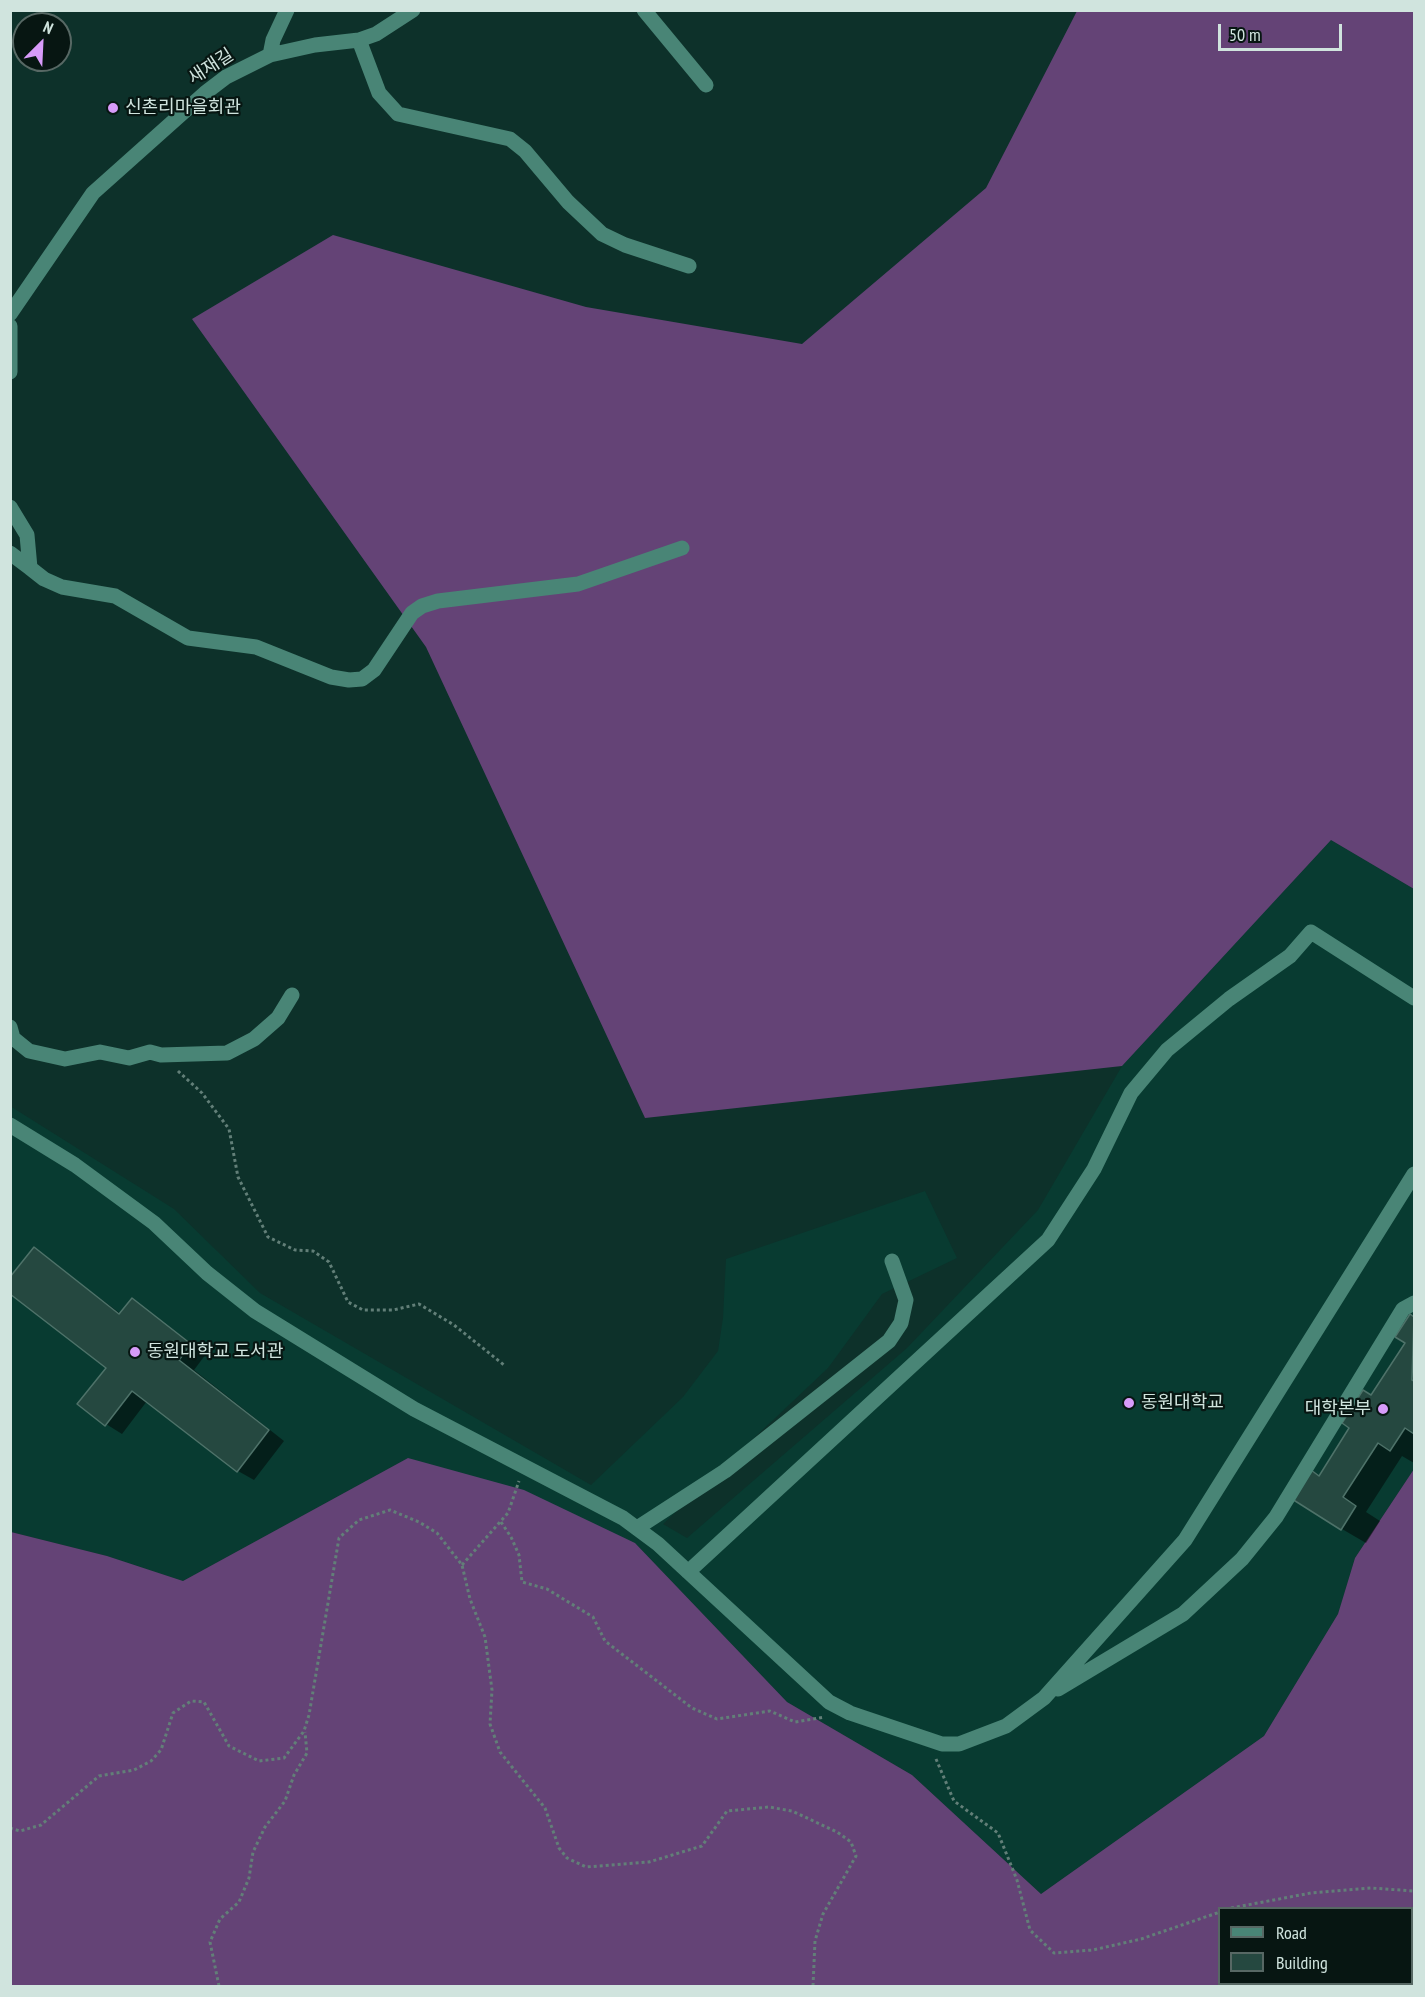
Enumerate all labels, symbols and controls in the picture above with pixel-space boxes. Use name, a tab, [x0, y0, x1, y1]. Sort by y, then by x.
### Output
north arrow	[12, 12, 72, 72]
scale bar	[1221, 12, 1346, 50]
text: N	[40, 16, 57, 38]
text: 50 m	[1229, 23, 1261, 46]
street label: 새재길	[184, 44, 238, 90]
place label: 신촌리마을회관	[125, 97, 241, 119]
marker: 신촌리마을회관	[106, 101, 120, 115]
place label: 동원대학교 도서관	[147, 1341, 283, 1363]
marker: 동원대학교 도서관	[128, 1345, 142, 1359]
place label: 동원대학교	[1141, 1392, 1224, 1414]
marker: 동원대학교	[1122, 1396, 1136, 1410]
place label: 대학본부	[1305, 1398, 1371, 1420]
marker: 대학본부	[1376, 1402, 1390, 1416]
legend	[1218, 1907, 1413, 1985]
text: Road	[1276, 1921, 1307, 1944]
text: Building	[1276, 1951, 1328, 1974]

